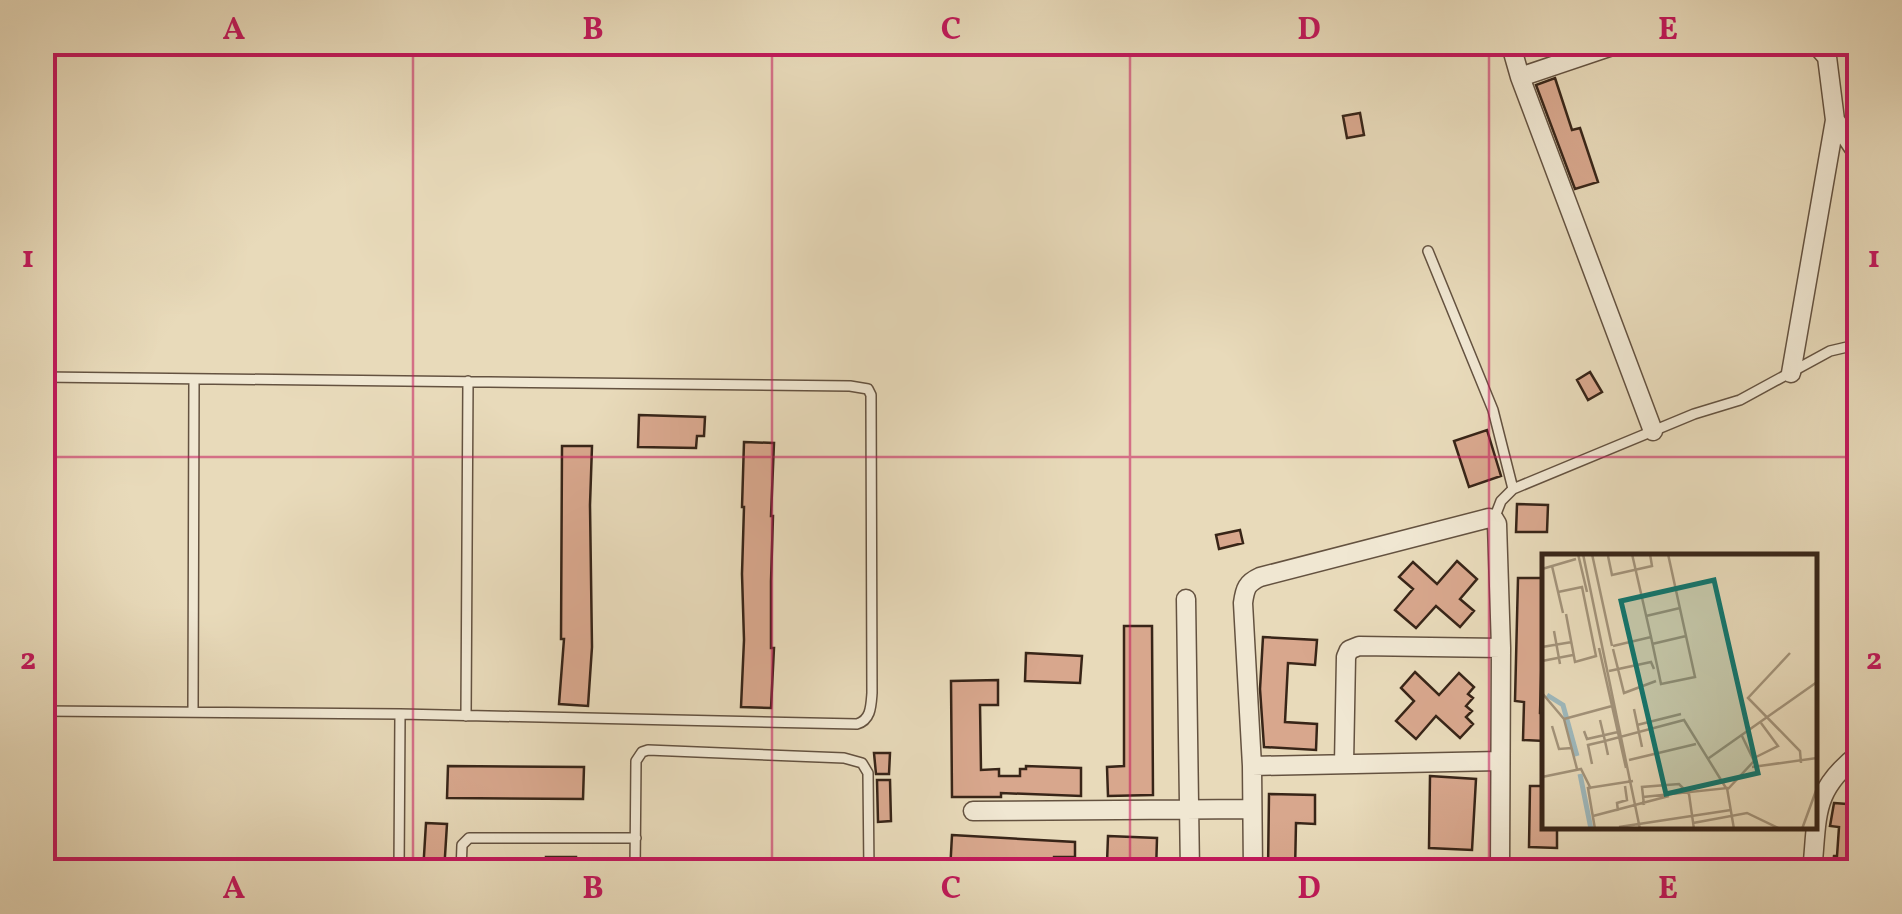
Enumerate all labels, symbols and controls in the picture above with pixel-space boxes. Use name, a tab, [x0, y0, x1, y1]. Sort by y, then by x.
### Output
text: A	[223, 9, 246, 53]
text: B	[582, 9, 604, 53]
text: C	[941, 9, 961, 53]
text: D	[1297, 9, 1321, 53]
text: E	[1658, 9, 1678, 53]
text: 1	[22, 237, 34, 281]
text: 1	[1868, 237, 1880, 281]
inset map	[1542, 554, 1817, 829]
text: 2	[20, 639, 36, 683]
text: 2	[1866, 639, 1882, 683]
text: A	[223, 868, 246, 912]
text: B	[582, 868, 604, 912]
text: C	[941, 868, 961, 912]
text: D	[1297, 868, 1321, 912]
text: E	[1658, 868, 1678, 912]

